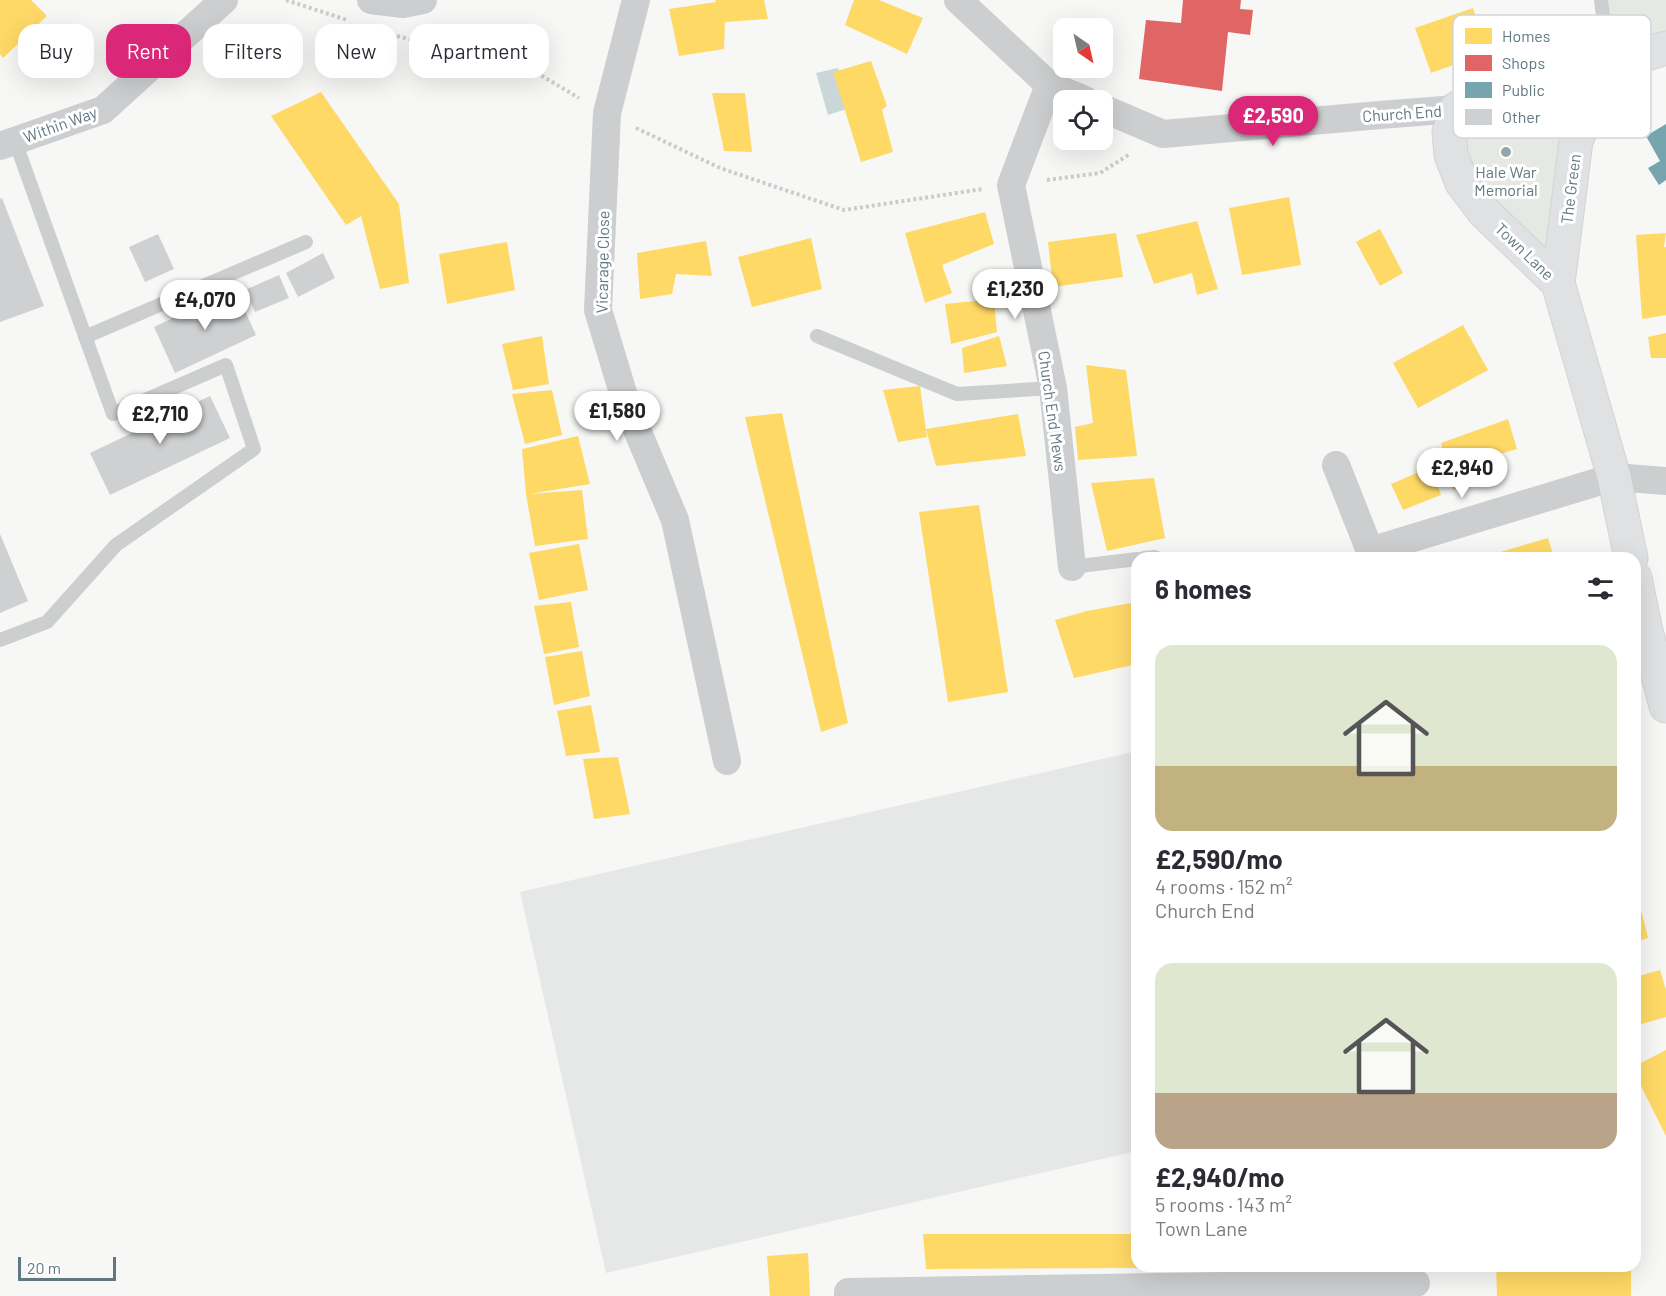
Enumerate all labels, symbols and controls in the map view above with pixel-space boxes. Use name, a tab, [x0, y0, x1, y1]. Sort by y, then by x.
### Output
legend	[1453, 15, 1651, 138]
north arrow	[1053, 18, 1113, 78]
map controls	[1053, 18, 1113, 150]
chip: Buy	[18, 24, 94, 78]
chip: Rent	[106, 24, 191, 78]
chip: Filters	[203, 24, 303, 78]
chip: New	[315, 24, 397, 78]
chip: Apartment	[409, 24, 549, 78]
text: Homes	[1502, 26, 1550, 45]
text: Shops	[1502, 53, 1545, 72]
text: Public	[1502, 80, 1545, 99]
button: locate	[1053, 90, 1113, 150]
pin: £2,590	[1224, 96, 1322, 147]
street label: Church End	[1362, 101, 1442, 125]
street label: Within Way	[20, 102, 100, 146]
text: £2,590	[1242, 103, 1304, 127]
text: Other	[1502, 107, 1541, 126]
marker: Hale War Memorial	[1499, 145, 1513, 159]
street label: The Green	[1556, 153, 1584, 225]
place label: Hale War Memorial	[1474, 162, 1538, 199]
street label: Vicarage Close	[592, 211, 612, 313]
street label: Town Lane	[1492, 218, 1558, 284]
pin: £1,230	[966, 269, 1064, 320]
text: £1,230	[986, 276, 1044, 300]
pin: £4,070	[156, 280, 254, 331]
text: £4,070	[174, 287, 236, 311]
street label: Church End Mews	[1035, 350, 1071, 472]
pin: £1,580	[568, 391, 666, 442]
pin: £2,710	[111, 394, 209, 445]
text: £1,580	[588, 398, 646, 422]
text: £2,710	[131, 401, 189, 425]
pin: £2,940	[1413, 448, 1511, 499]
text: £2,940	[1431, 455, 1493, 479]
icon: filters	[1584, 572, 1617, 605]
text: 6 homes	[1155, 573, 1252, 604]
icon: home	[1332, 684, 1440, 792]
text: £2,590/mo	[1155, 843, 1283, 874]
text: 4 rooms · 152 m²	[1155, 874, 1292, 898]
text: Church End	[1155, 898, 1255, 922]
icon: home	[1332, 1002, 1440, 1110]
text: £2,940/mo	[1155, 1161, 1284, 1192]
text: 5 rooms · 143 m²	[1155, 1192, 1292, 1216]
text: Town Lane	[1155, 1216, 1248, 1240]
scale bar	[18, 1254, 116, 1282]
text: 20 m	[27, 1258, 61, 1277]

